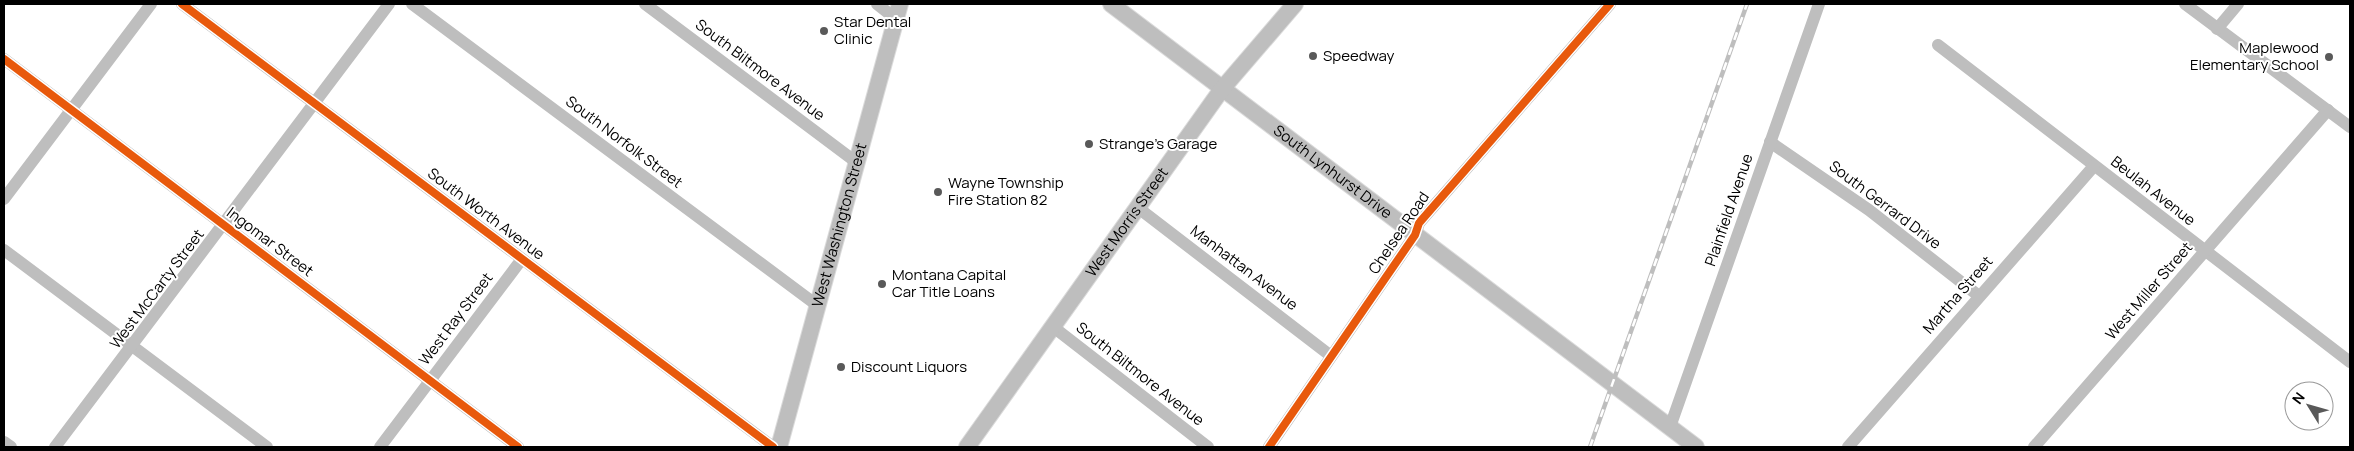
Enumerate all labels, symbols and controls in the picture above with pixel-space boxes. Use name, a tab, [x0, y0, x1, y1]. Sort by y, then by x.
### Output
place label: Star Dental Clinic	[834, 11, 911, 49]
street label: South Biltmore Avenue	[691, 14, 830, 125]
marker: Star Dental Clinic	[818, 25, 830, 37]
place label: Maplewood Elementary School	[2190, 37, 2319, 75]
place label: Speedway	[1323, 45, 1394, 66]
marker: Speedway	[1307, 50, 1319, 62]
marker: Maplewood Elementary School	[2323, 51, 2335, 63]
street label: South Norfolk Street	[562, 91, 687, 193]
street label: South Lynhurst Drive	[1269, 120, 1397, 223]
place label: Strange's Garage	[1099, 133, 1217, 154]
marker: Strange's Garage	[1083, 138, 1095, 150]
street label: West Washington Street	[807, 141, 872, 309]
street label: Plainfield Avenue	[1699, 150, 1758, 269]
street label: Beulah Avenue	[2107, 151, 2200, 230]
street label: South Gerrard Drive	[1825, 155, 1946, 254]
street label: South Worth Avenue	[423, 163, 549, 265]
street label: West Morris Street	[1081, 163, 1173, 281]
place label: Wayne Township Fire Station 82	[948, 172, 1064, 210]
marker: Wayne Township Fire Station 82	[932, 186, 944, 198]
street label: Chelsea Road	[1363, 187, 1434, 278]
street label: Ingomar Street	[223, 202, 318, 281]
street label: Manhattan Avenue	[1186, 220, 1303, 315]
street label: West McCarty Street	[105, 225, 209, 353]
street label: West Miller Street	[2100, 237, 2197, 344]
street label: Martha Street	[1918, 251, 1997, 338]
place label: Montana Capital Car Title Loans	[892, 264, 1006, 302]
street label: West Ray Street	[414, 268, 497, 369]
marker: Montana Capital Car Title Loans	[876, 278, 888, 290]
street label: South Biltmore Avenue	[1072, 317, 1209, 430]
place label: Discount Liquors	[851, 356, 967, 377]
marker: Discount Liquors	[835, 361, 847, 373]
north arrow	[2284, 381, 2334, 431]
text: N	[2288, 388, 2309, 408]

